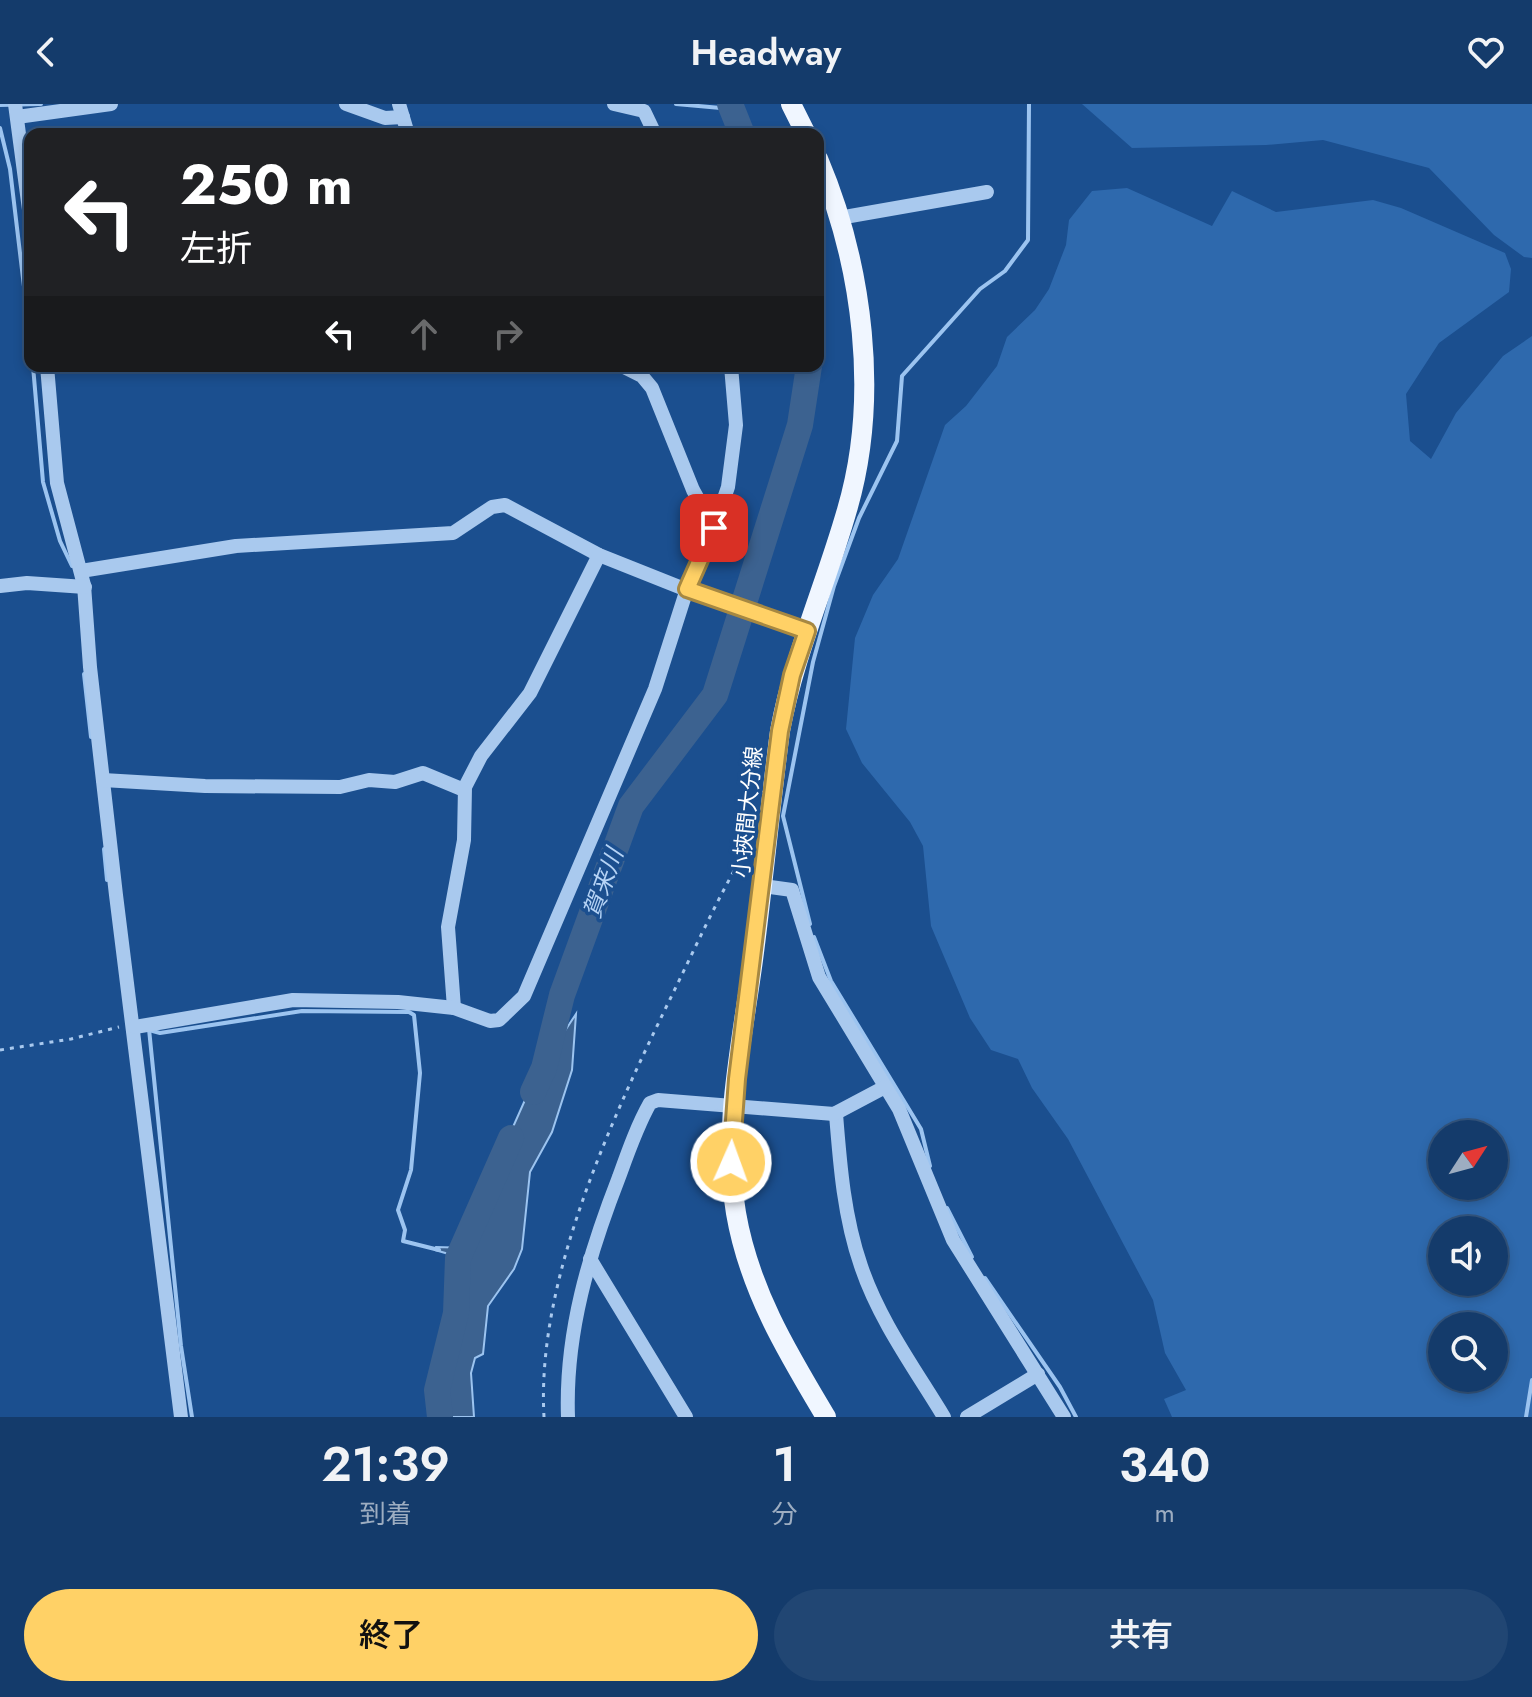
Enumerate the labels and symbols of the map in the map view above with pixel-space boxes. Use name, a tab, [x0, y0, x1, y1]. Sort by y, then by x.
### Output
pin	[680, 494, 748, 562]
street label: 小挾間大分線	[724, 745, 770, 879]
water label: 賀来川	[574, 840, 633, 923]
position arrow	[689, 1120, 773, 1204]
north arrow	[1428, 1120, 1508, 1200]

